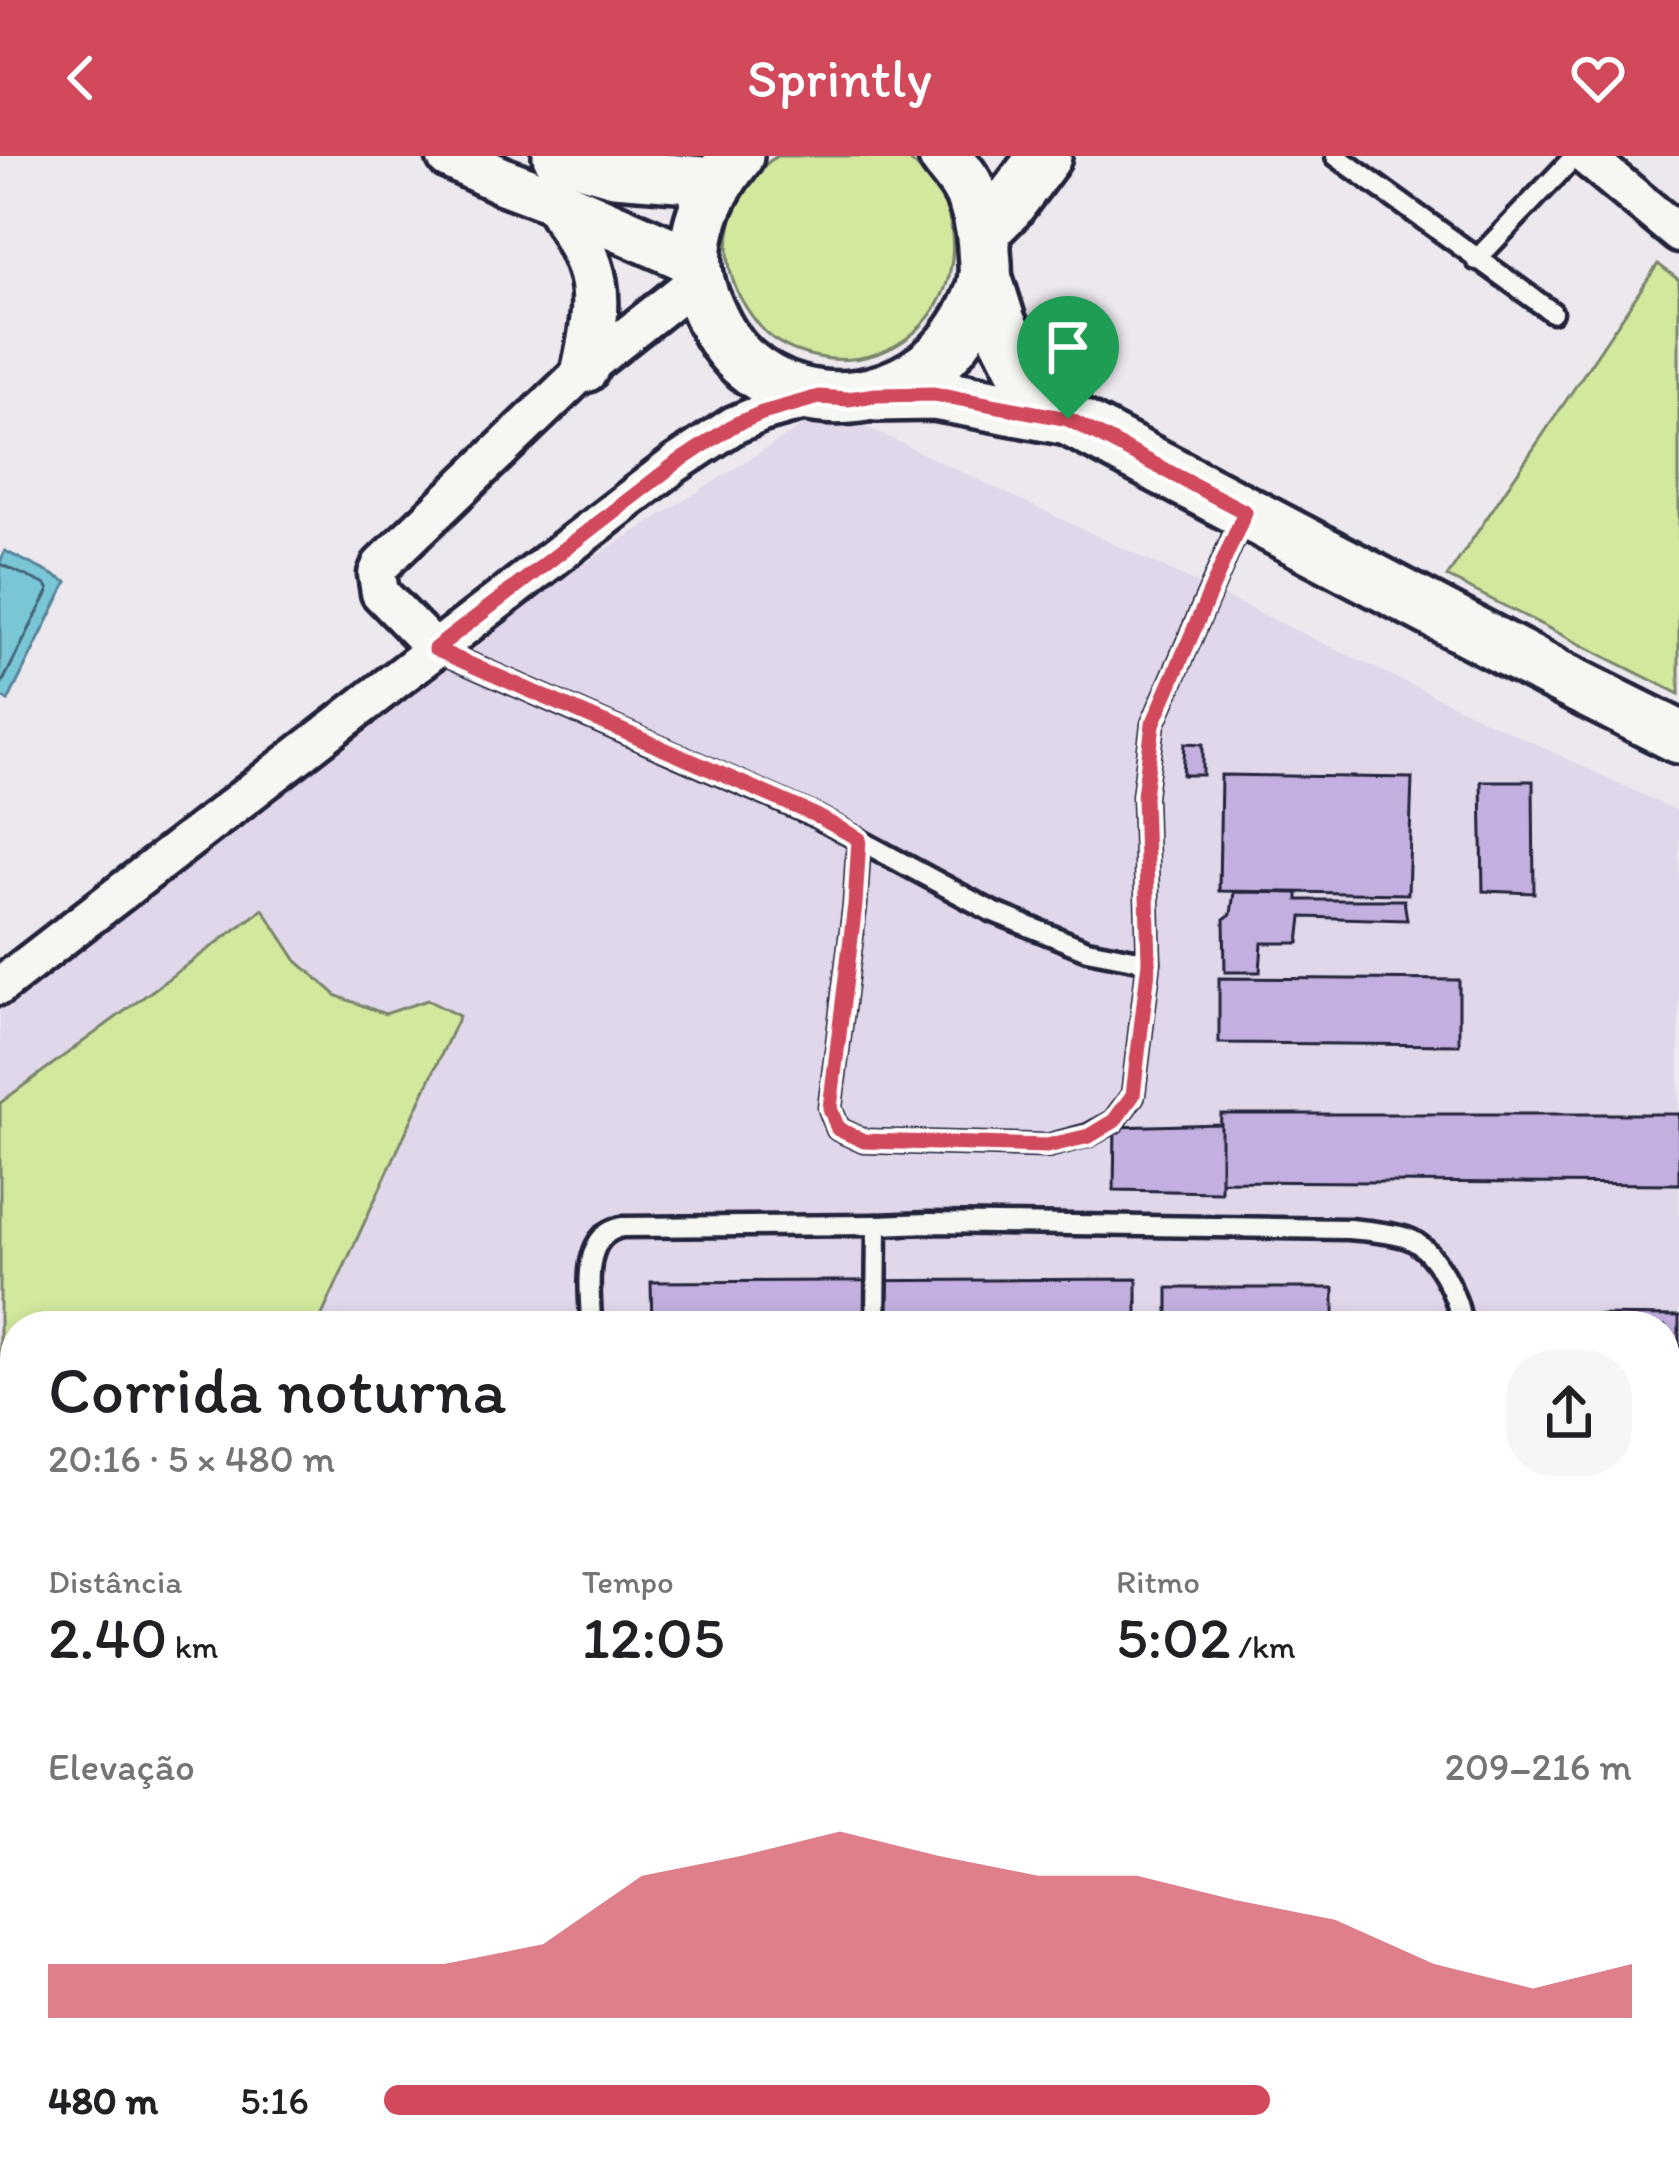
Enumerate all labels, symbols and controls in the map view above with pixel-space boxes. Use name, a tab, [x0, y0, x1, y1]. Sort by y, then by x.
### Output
icon: back	[48, 45, 114, 111]
icon: heart	[1565, 45, 1631, 111]
text: Sprintly	[747, 46, 932, 111]
pin	[1017, 296, 1119, 419]
icon: arrive	[1035, 314, 1101, 380]
text: Corrida noturna	[48, 1350, 506, 1430]
button: share	[1506, 1350, 1632, 1476]
text: 20:16 · 5 × 480 m	[48, 1435, 335, 1482]
text: Distância	[48, 1562, 182, 1601]
text: Tempo	[582, 1562, 674, 1601]
text: Ritmo	[1116, 1562, 1200, 1601]
text: 2.40	[48, 1601, 167, 1673]
text: 12:05	[582, 1601, 725, 1673]
text: 5:02	[1116, 1601, 1231, 1673]
text: km	[167, 1627, 218, 1666]
text: /km	[1231, 1627, 1296, 1666]
text: Elevação	[48, 1743, 195, 1790]
text: 209–216 m	[1444, 1743, 1632, 1790]
text: 480 m	[48, 2077, 158, 2124]
text: 5:16	[240, 2077, 309, 2124]

